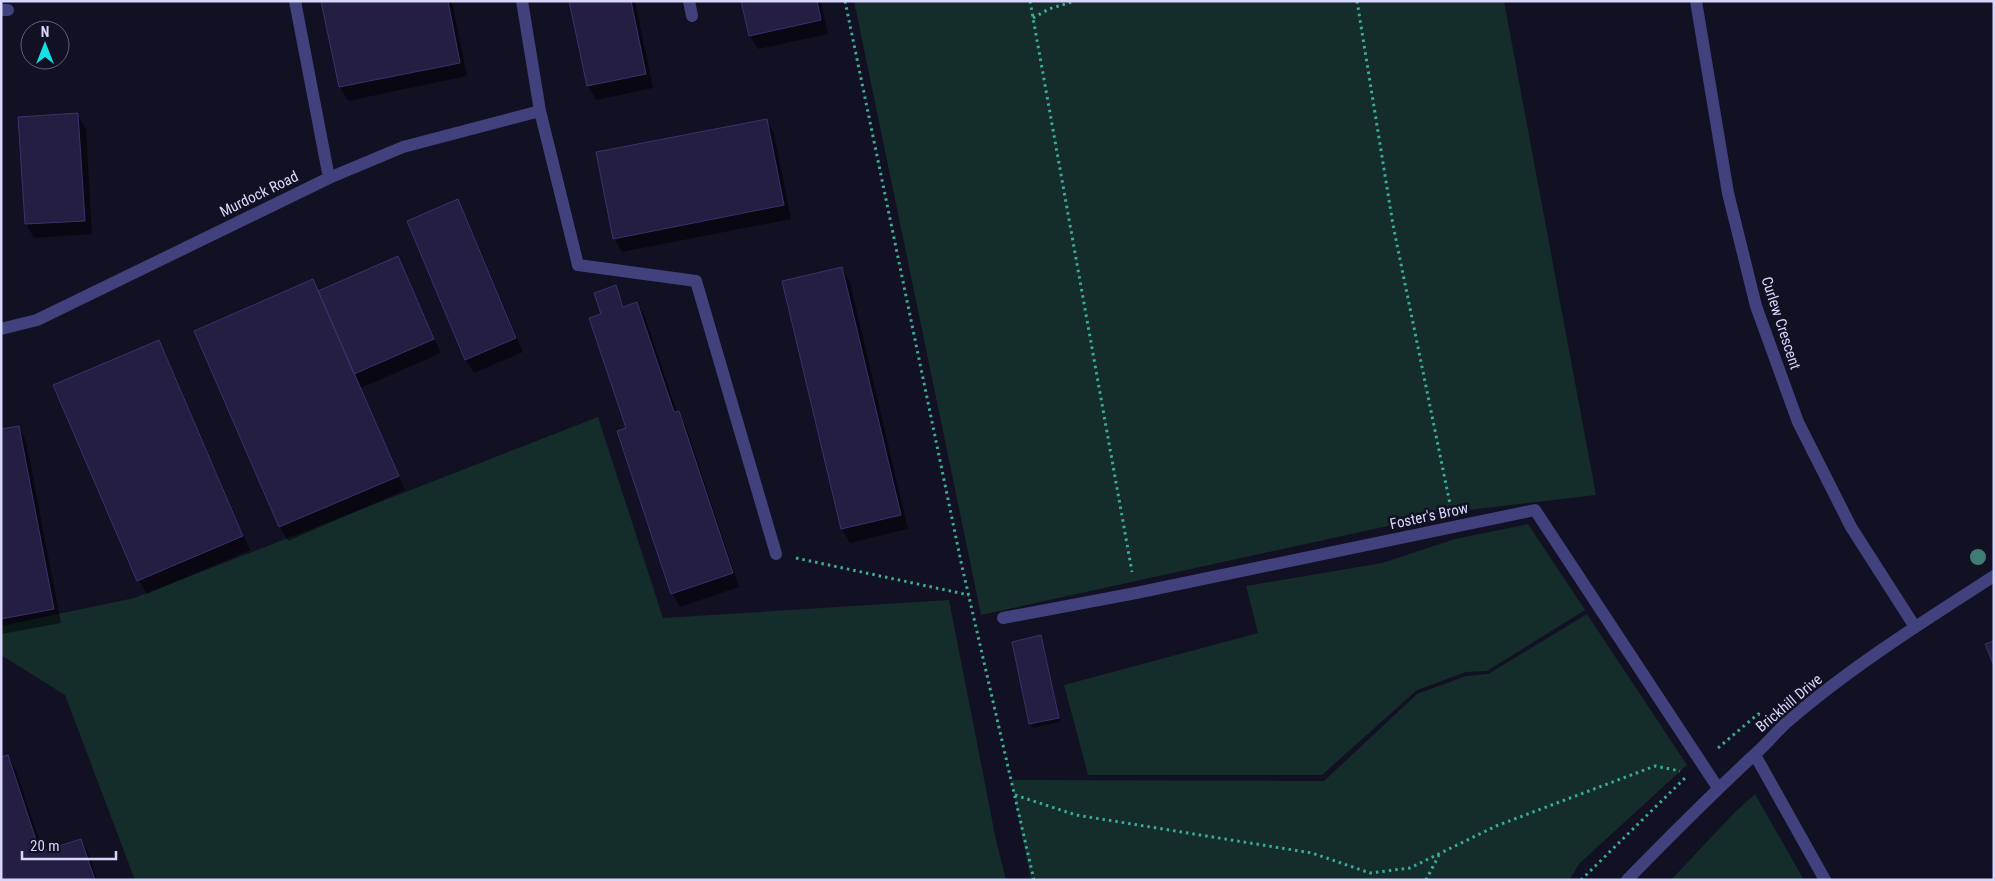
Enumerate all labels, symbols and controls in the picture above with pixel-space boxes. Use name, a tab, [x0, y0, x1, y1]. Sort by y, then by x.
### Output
north arrow	[20, 20, 70, 70]
text: N	[41, 24, 49, 40]
street label: Murdock Road	[217, 167, 301, 221]
street label: Curlew Crescent	[1758, 274, 1804, 372]
street label: Foster's Brow	[1388, 499, 1470, 533]
street label: Brickhill Drive	[1752, 670, 1826, 736]
scale bar	[22, 828, 116, 860]
text: 20 m	[30, 837, 60, 855]

